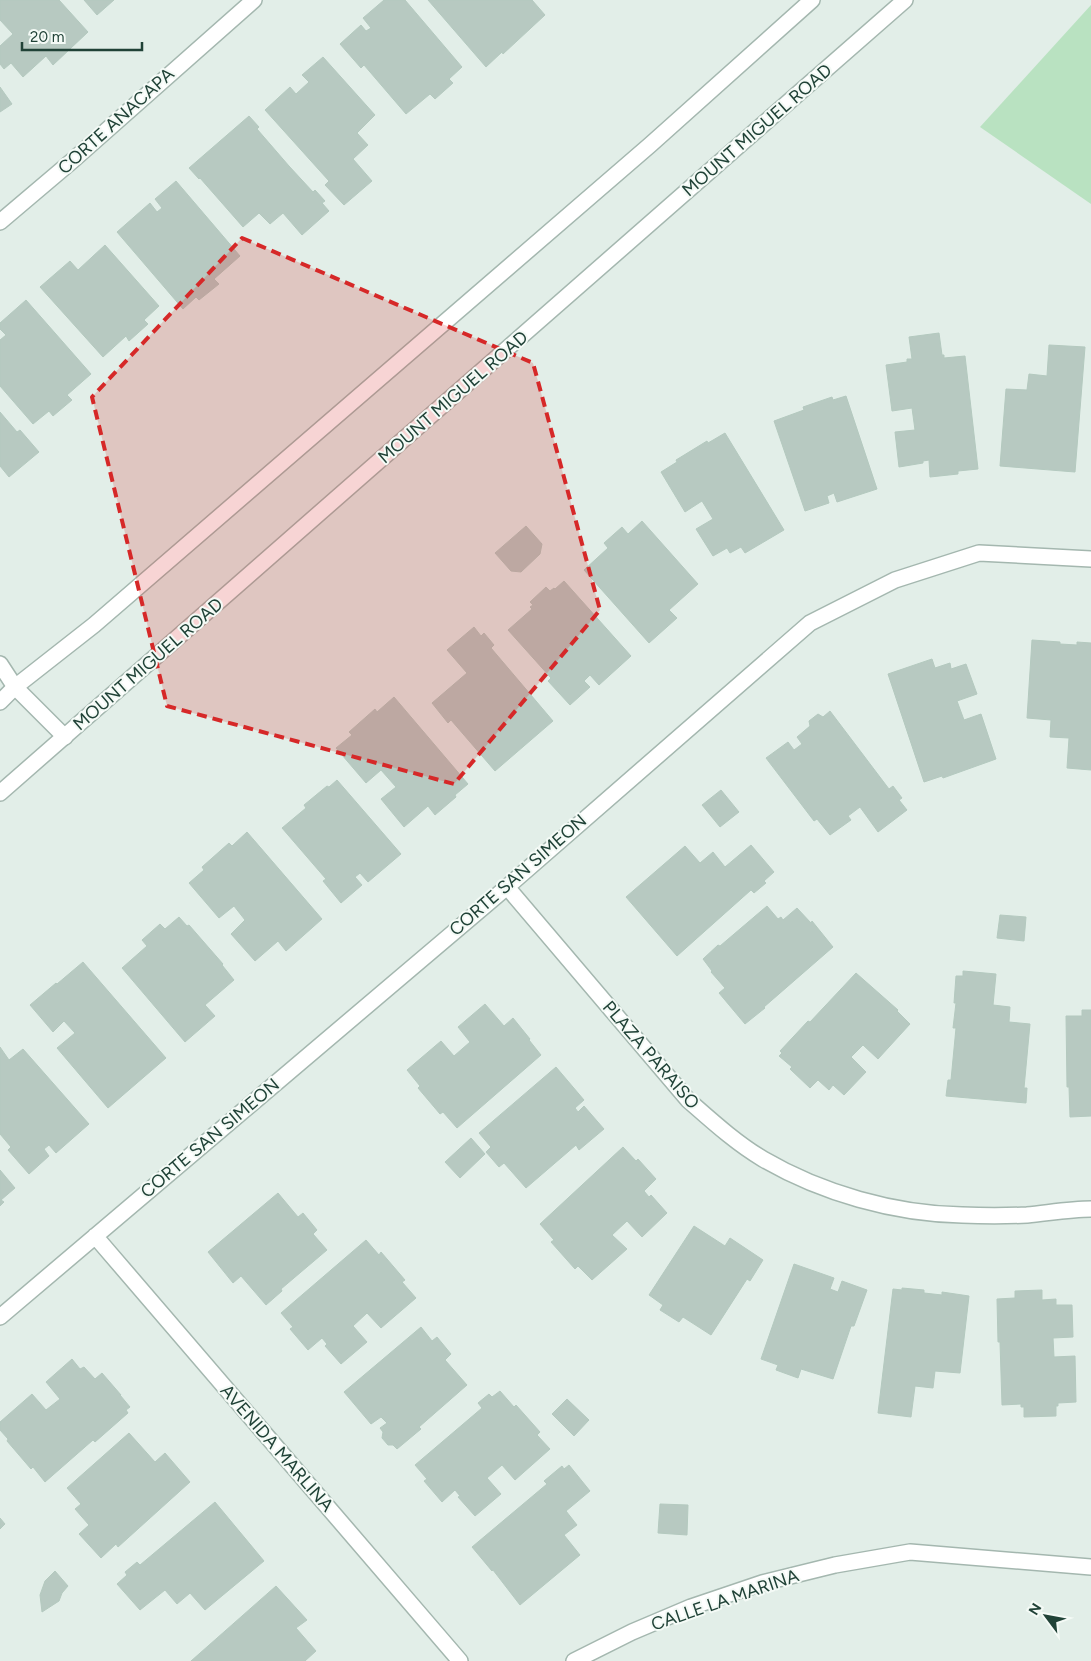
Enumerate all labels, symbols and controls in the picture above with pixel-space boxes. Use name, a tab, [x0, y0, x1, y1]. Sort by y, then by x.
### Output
scale bar	[22, 20, 142, 52]
text: 20 m	[30, 28, 64, 46]
street label: MOUNT MIGUEL ROAD	[678, 59, 836, 201]
street label: CORTE ANACAPA	[53, 63, 179, 179]
street label: MOUNT MIGUEL ROAD	[374, 326, 532, 468]
street label: MOUNT MIGUEL ROAD	[69, 593, 227, 735]
street label: CORTE SAN SIMEON	[445, 809, 591, 941]
street label: PLAZA PARAISO	[598, 996, 704, 1114]
street label: CORTE SAN SIMEON	[136, 1073, 284, 1203]
street label: AVENIDA MARLINA	[216, 1380, 338, 1516]
street label: CALLE LA MARINA	[648, 1564, 802, 1636]
north arrow	[1021, 1591, 1071, 1641]
text: N	[1025, 1600, 1045, 1618]

